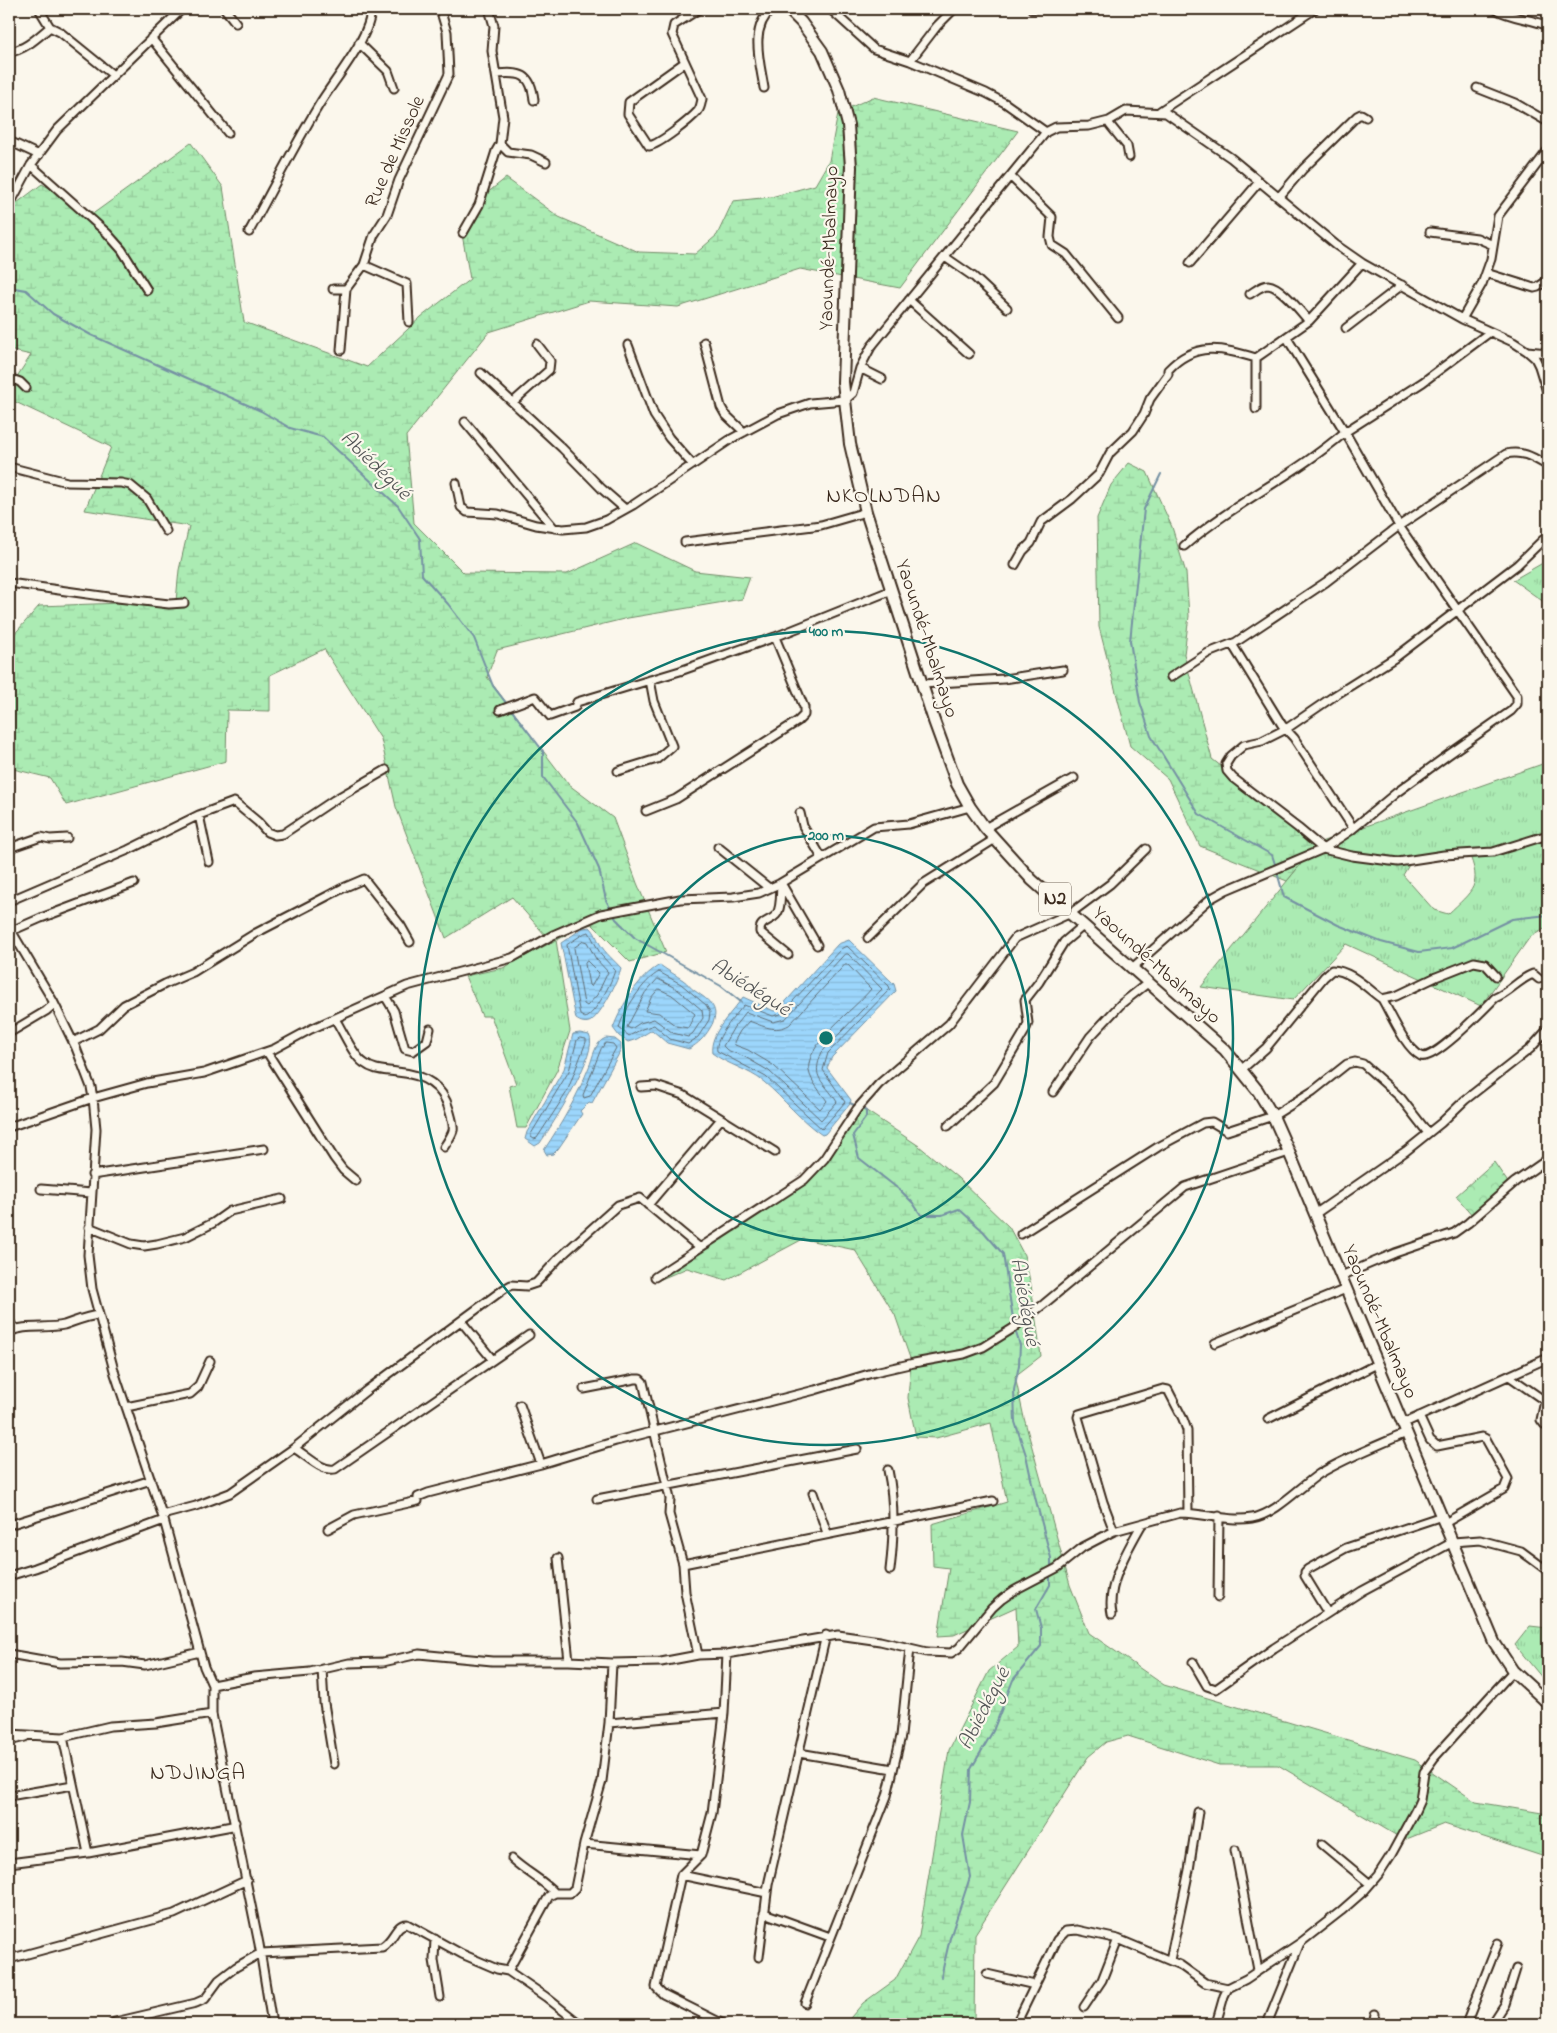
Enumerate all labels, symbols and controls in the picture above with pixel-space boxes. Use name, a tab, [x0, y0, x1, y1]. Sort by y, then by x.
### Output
street label: Rue de Missole	[358, 91, 434, 213]
street label: Yaoundé-Mbalmayo	[813, 165, 847, 331]
water label: Abiédégué	[332, 424, 419, 510]
district label: NKOLNDAN	[826, 481, 942, 513]
street label: Yaoundé-Mbalmayo	[887, 556, 965, 722]
text: 400 m	[808, 621, 844, 643]
text: 200 m	[807, 825, 844, 847]
road number: N2	[1039, 882, 1071, 916]
street label: Yaoundé-Mbalmayo	[1085, 900, 1227, 1032]
water label: Abiédégué	[704, 952, 797, 1026]
centre of rings	[817, 1029, 835, 1047]
street label: Yaoundé-Mbalmayo	[1333, 1241, 1425, 1403]
water label: Abiédégué	[1000, 1255, 1047, 1350]
water label: Abiédégué	[951, 1661, 1020, 1756]
district label: NDJINGA	[150, 1758, 246, 1790]

